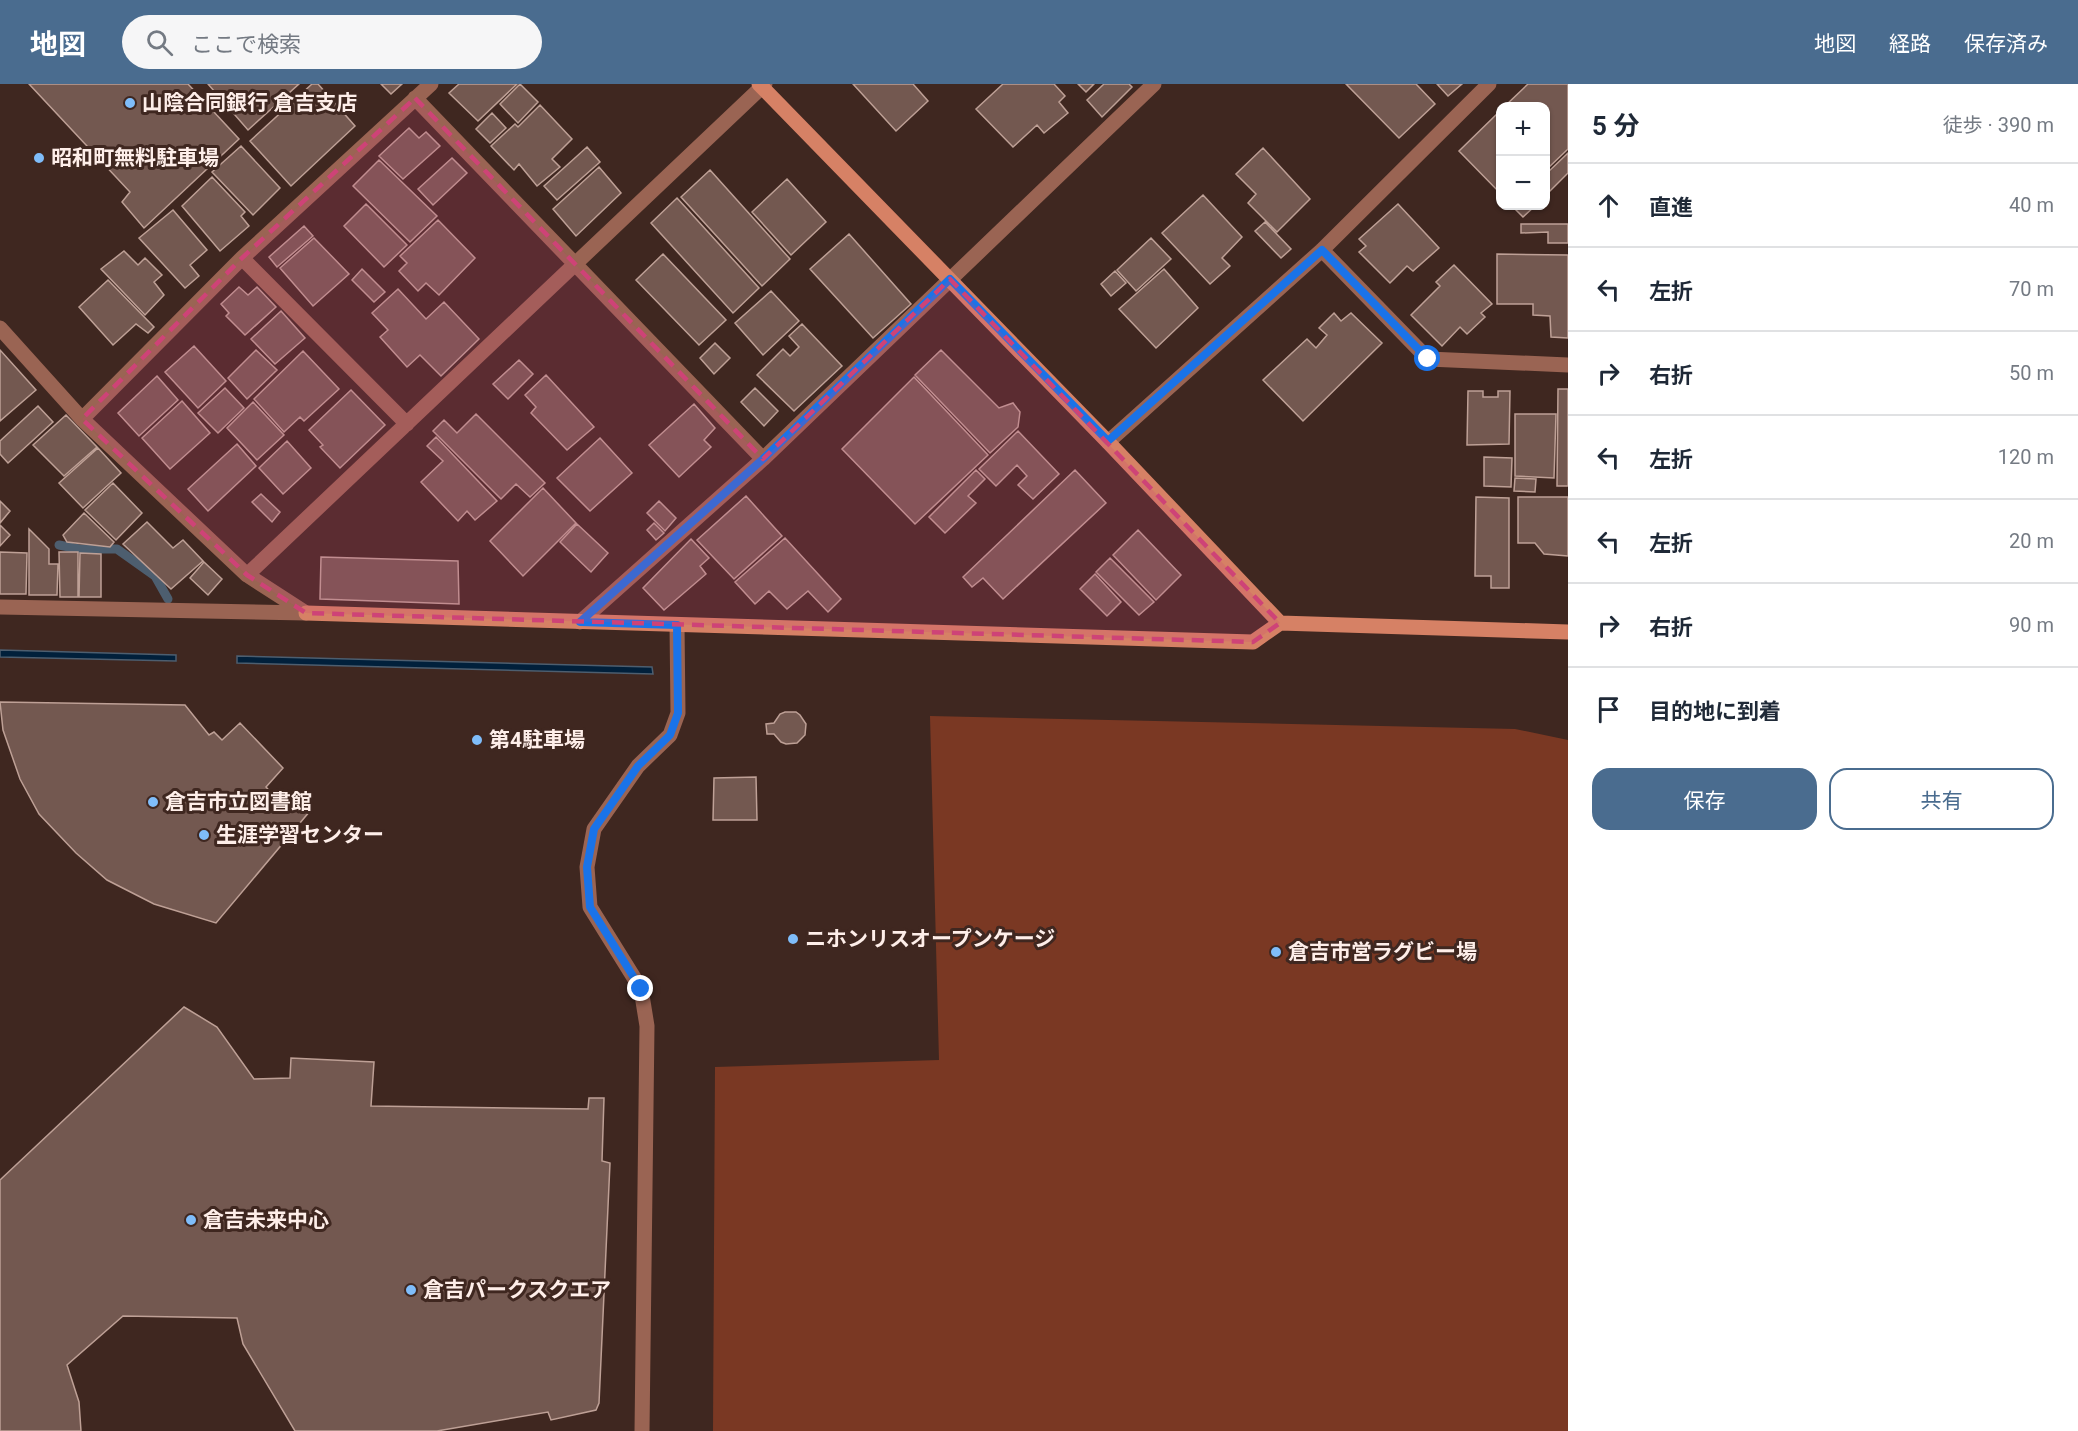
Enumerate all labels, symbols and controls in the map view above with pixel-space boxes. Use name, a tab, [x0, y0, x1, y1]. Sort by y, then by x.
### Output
search box	[122, 15, 542, 69]
icon: search	[143, 26, 176, 59]
text: 地図	[30, 28, 86, 61]
text: ここで検索	[191, 32, 301, 57]
text: 地図	[1814, 32, 1856, 56]
text: 経路	[1889, 32, 1931, 56]
text: 保存済み	[1964, 32, 2048, 56]
place label: 山陰合同銀行 倉吉支店	[142, 91, 357, 115]
marker: 山陰合同銀行 倉吉支店	[123, 96, 137, 110]
map controls	[1496, 102, 1550, 210]
button: +	[1496, 102, 1550, 156]
text: 5 分	[1592, 111, 1639, 141]
text: 徒歩 · 390 m	[1943, 113, 2054, 137]
place label: 昭和町無料駐車場	[51, 146, 219, 170]
marker: 昭和町無料駐車場	[32, 151, 46, 165]
button: −	[1496, 156, 1550, 210]
icon: ahead	[1592, 189, 1625, 222]
text: 40 m	[2009, 193, 2054, 217]
text: 直進	[1649, 195, 1693, 220]
icon: left	[1592, 273, 1625, 306]
text: 70 m	[2009, 277, 2054, 301]
text: 左折	[1649, 279, 1693, 304]
route start	[1414, 345, 1440, 371]
icon: right	[1592, 357, 1625, 390]
text: 50 m	[2009, 361, 2054, 385]
text: 右折	[1649, 363, 1693, 388]
icon: left	[1592, 441, 1625, 474]
text: 120 m	[1998, 445, 2054, 469]
text: 左折	[1649, 447, 1693, 472]
icon: left	[1592, 525, 1625, 558]
text: 20 m	[2009, 529, 2054, 553]
text: 左折	[1649, 531, 1693, 556]
icon: right	[1592, 609, 1625, 642]
text: 90 m	[2009, 613, 2054, 637]
text: 右折	[1649, 615, 1693, 640]
icon: arrive	[1592, 693, 1625, 726]
text: 目的地に到着	[1649, 699, 1781, 724]
place label: 第4駐車場	[489, 728, 585, 752]
marker: 第4駐車場	[470, 733, 484, 747]
button: 保存	[1592, 768, 1817, 830]
button: 共有	[1829, 768, 2054, 830]
place label: 倉吉市立図書館	[165, 790, 312, 814]
marker: 倉吉市立図書館	[146, 795, 160, 809]
place label: 生涯学習センター	[216, 823, 384, 847]
marker: 生涯学習センター	[197, 828, 211, 842]
place label: ニホンリスオープンケージ	[805, 927, 1055, 951]
marker: ニホンリスオープンケージ	[786, 932, 800, 946]
place label: 倉吉市営ラグビー場	[1288, 940, 1477, 964]
marker: 倉吉市営ラグビー場	[1269, 945, 1283, 959]
route end	[627, 975, 653, 1001]
place label: 倉吉未来中心	[203, 1208, 329, 1232]
marker: 倉吉未来中心	[184, 1213, 198, 1227]
place label: 倉吉パークスクエア	[423, 1278, 611, 1302]
marker: 倉吉パークスクエア	[404, 1283, 418, 1297]

